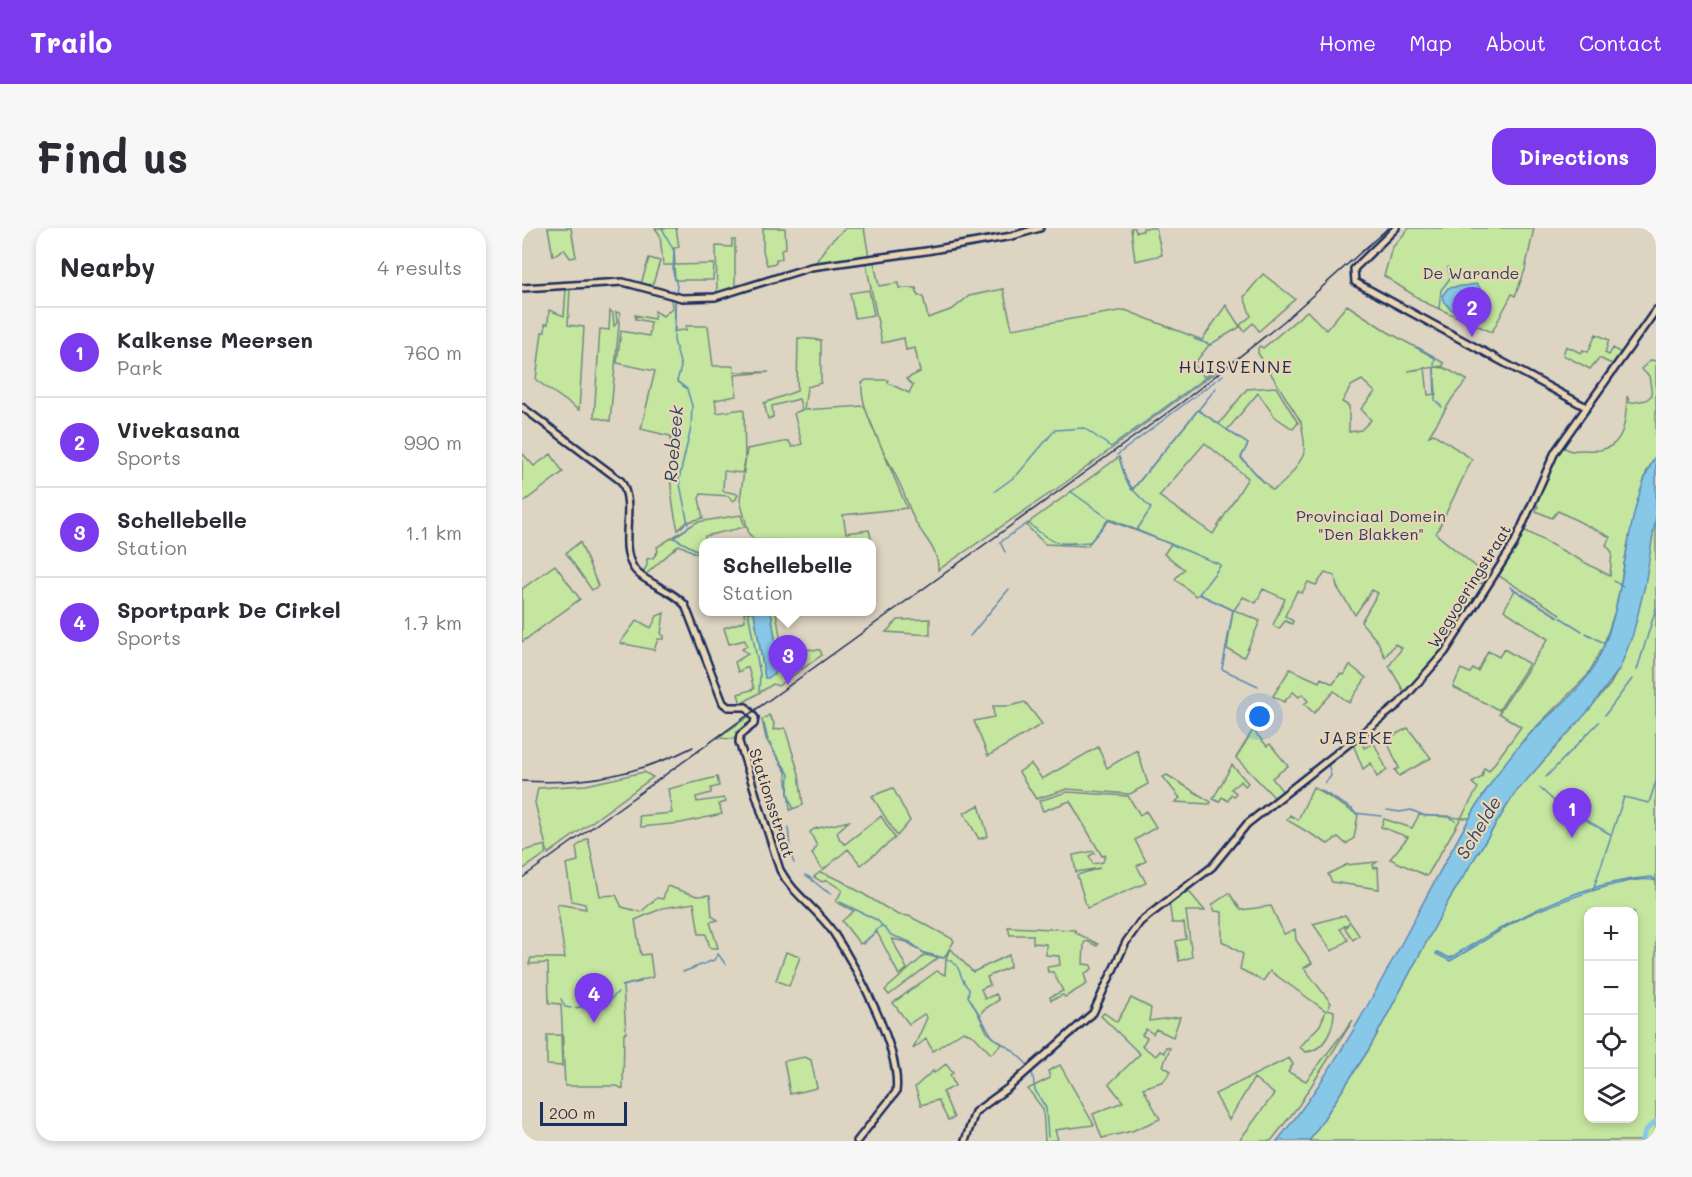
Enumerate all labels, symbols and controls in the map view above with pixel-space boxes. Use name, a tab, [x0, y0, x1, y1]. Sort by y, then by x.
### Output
text: Trailo	[30, 24, 112, 60]
text: Home	[1319, 29, 1376, 56]
text: Map	[1409, 29, 1452, 56]
text: About	[1485, 29, 1546, 56]
text: Contact	[1579, 29, 1662, 56]
button: Directions	[1492, 128, 1656, 185]
text: Find us	[36, 129, 188, 184]
text: Nearby	[60, 250, 155, 284]
text: 4 results	[377, 254, 462, 280]
park label: De Warande	[1423, 262, 1519, 283]
pin: 2	[1452, 288, 1492, 337]
text: Kalkense Meersen	[117, 325, 313, 354]
text: 1	[75, 339, 84, 365]
text: 760 m	[404, 339, 462, 365]
text: Park	[117, 354, 162, 380]
district label: HUISVENNE	[1178, 354, 1294, 378]
water label: Roebeek	[658, 404, 688, 483]
text: Vivekasana	[117, 415, 240, 444]
text: 2	[74, 429, 85, 455]
text: 990 m	[404, 429, 462, 455]
text: Sports	[117, 444, 181, 470]
text: Schellebelle	[117, 505, 247, 534]
park label: Provinciaal Domein "Den Blakken"	[1296, 505, 1446, 544]
text: 3	[74, 519, 86, 545]
text: 1.1 km	[405, 519, 462, 545]
street label: Wegvoeringstraat	[1422, 520, 1515, 652]
text: Station	[117, 534, 187, 560]
popup	[699, 538, 876, 616]
text: Schellebelle	[723, 550, 852, 579]
text: Station	[723, 579, 793, 605]
text: Sportpark De Cirkel	[117, 595, 341, 624]
text: 4	[73, 609, 86, 635]
text: 1.7 km	[403, 609, 462, 635]
text: Sports	[117, 624, 181, 650]
pin: 3	[768, 636, 808, 685]
your location	[1245, 702, 1274, 731]
district label: JABEKE	[1320, 725, 1394, 749]
street label: Stationsstraat	[745, 745, 800, 860]
pin: 1	[1552, 788, 1592, 838]
water label: Schelde	[1450, 792, 1506, 863]
map controls	[1584, 907, 1638, 1123]
button: +	[1584, 907, 1638, 961]
button: −	[1584, 961, 1638, 1015]
pin: 4	[574, 974, 614, 1023]
button: locate	[1584, 1015, 1638, 1069]
button: layers	[1584, 1069, 1638, 1123]
scale bar	[540, 1099, 627, 1126]
text: 200 m	[549, 1102, 596, 1123]

